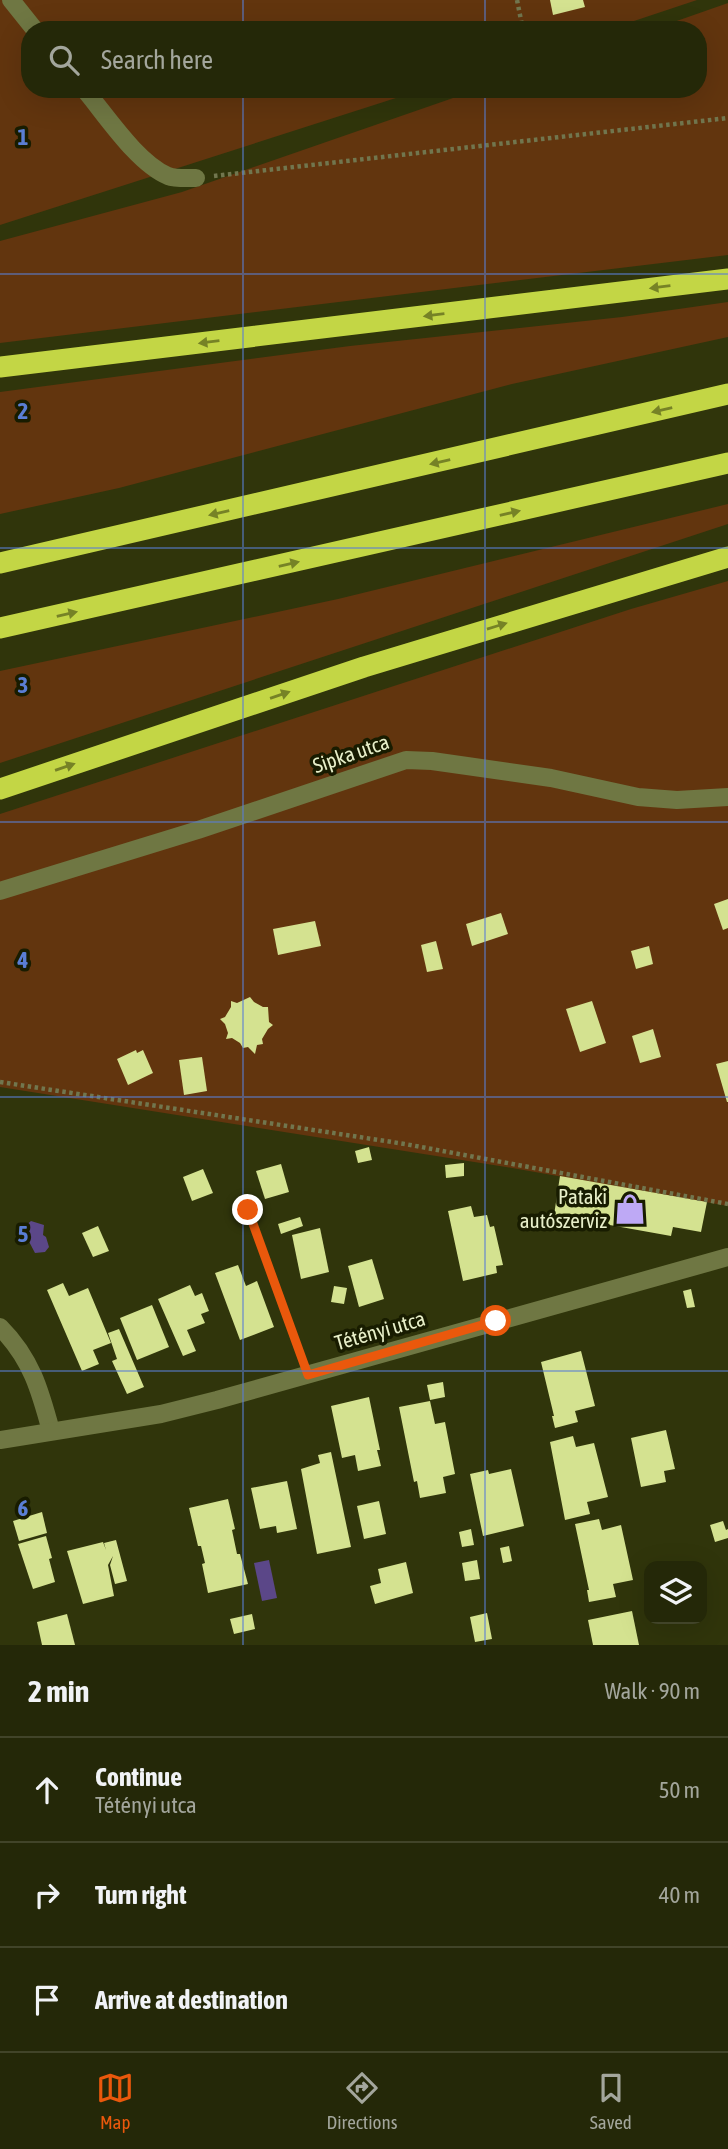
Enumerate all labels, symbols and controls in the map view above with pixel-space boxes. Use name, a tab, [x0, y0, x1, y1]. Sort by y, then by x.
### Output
search box	[21, 21, 707, 98]
icon: search	[45, 41, 83, 79]
text: Search here	[101, 45, 213, 75]
text: 1	[18, 124, 29, 150]
one-way arrow	[649, 282, 671, 293]
one-way arrow	[423, 309, 445, 320]
one-way arrow	[197, 336, 219, 347]
text: 2	[18, 398, 28, 424]
one-way arrow	[651, 404, 673, 415]
one-way arrow	[429, 457, 451, 468]
one-way arrow	[207, 508, 229, 519]
one-way arrow	[499, 508, 521, 519]
one-way arrow	[278, 558, 300, 569]
one-way arrow	[56, 608, 78, 619]
one-way arrow	[487, 621, 508, 631]
text: 3	[18, 672, 28, 698]
one-way arrow	[270, 689, 291, 699]
street label: Sipka utca	[309, 729, 392, 777]
one-way arrow	[54, 761, 75, 772]
text: 4	[17, 947, 29, 973]
place label: Pataki autószerviz	[520, 1184, 607, 1232]
shop icon: Pataki autószerviz	[613, 1192, 647, 1226]
route end	[232, 1194, 263, 1225]
text: 5	[18, 1221, 29, 1247]
route start	[480, 1305, 511, 1336]
street label: Tétényi utca	[332, 1306, 428, 1354]
text: 6	[18, 1495, 29, 1521]
map controls	[644, 1561, 707, 1624]
button: layers	[644, 1561, 707, 1624]
text: 2 min	[28, 1674, 89, 1708]
text: Walk · 90 m	[605, 1678, 700, 1704]
text: Continue	[95, 1762, 182, 1792]
icon: ahead	[28, 1771, 66, 1809]
text: 50 m	[659, 1777, 700, 1803]
text: Tétényi utca	[95, 1792, 197, 1818]
icon: right	[28, 1876, 66, 1914]
text: Turn right	[95, 1880, 186, 1910]
text: 40 m	[659, 1882, 700, 1908]
icon: arrive	[28, 1981, 66, 2019]
text: Arrive at destination	[95, 1985, 288, 2015]
tab: Map	[96, 2069, 134, 2133]
tab: Directions	[327, 2069, 397, 2133]
tab: Saved	[590, 2069, 632, 2133]

